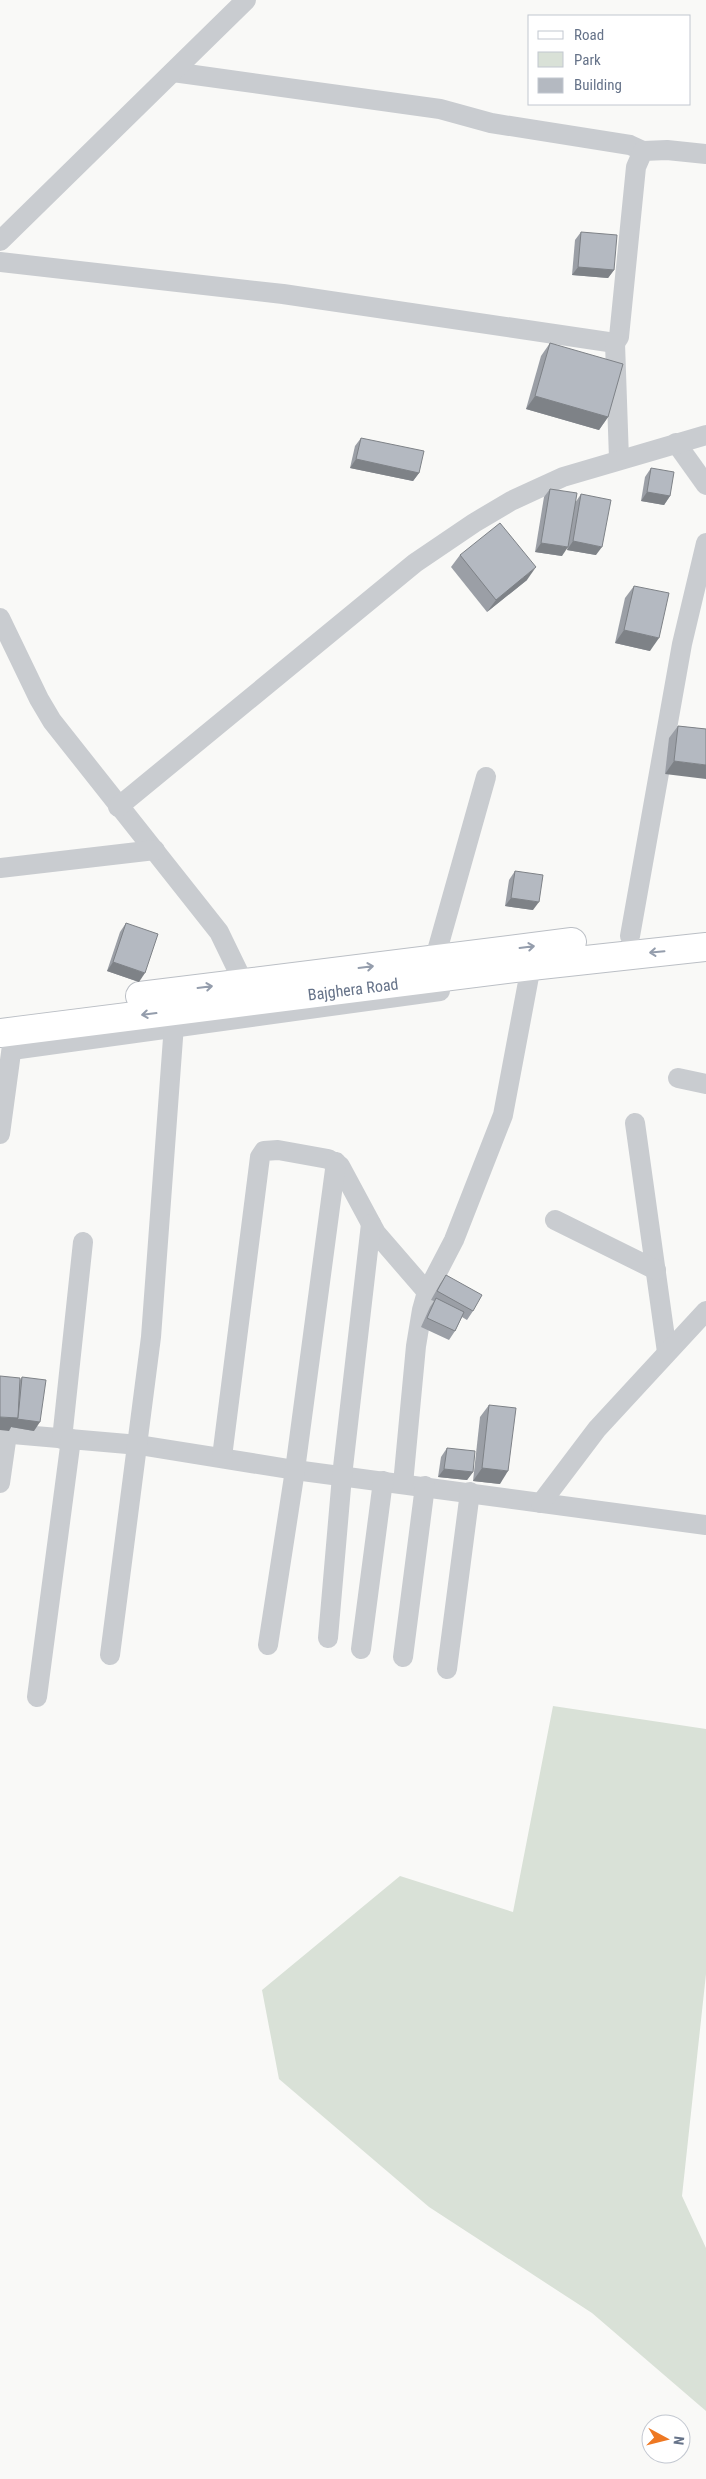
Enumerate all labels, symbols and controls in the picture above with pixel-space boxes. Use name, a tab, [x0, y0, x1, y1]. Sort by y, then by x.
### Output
legend	[528, 15, 691, 105]
text: Road	[574, 26, 604, 44]
text: Park	[574, 51, 601, 69]
text: Building	[574, 76, 622, 94]
one-way arrow	[519, 942, 535, 952]
one-way arrow	[650, 947, 666, 957]
one-way arrow	[357, 962, 373, 972]
street label: Bajghera Road	[307, 975, 399, 1004]
one-way arrow	[196, 982, 212, 992]
one-way arrow	[141, 1009, 157, 1019]
north arrow	[641, 2414, 691, 2464]
text: N	[670, 2435, 687, 2446]

